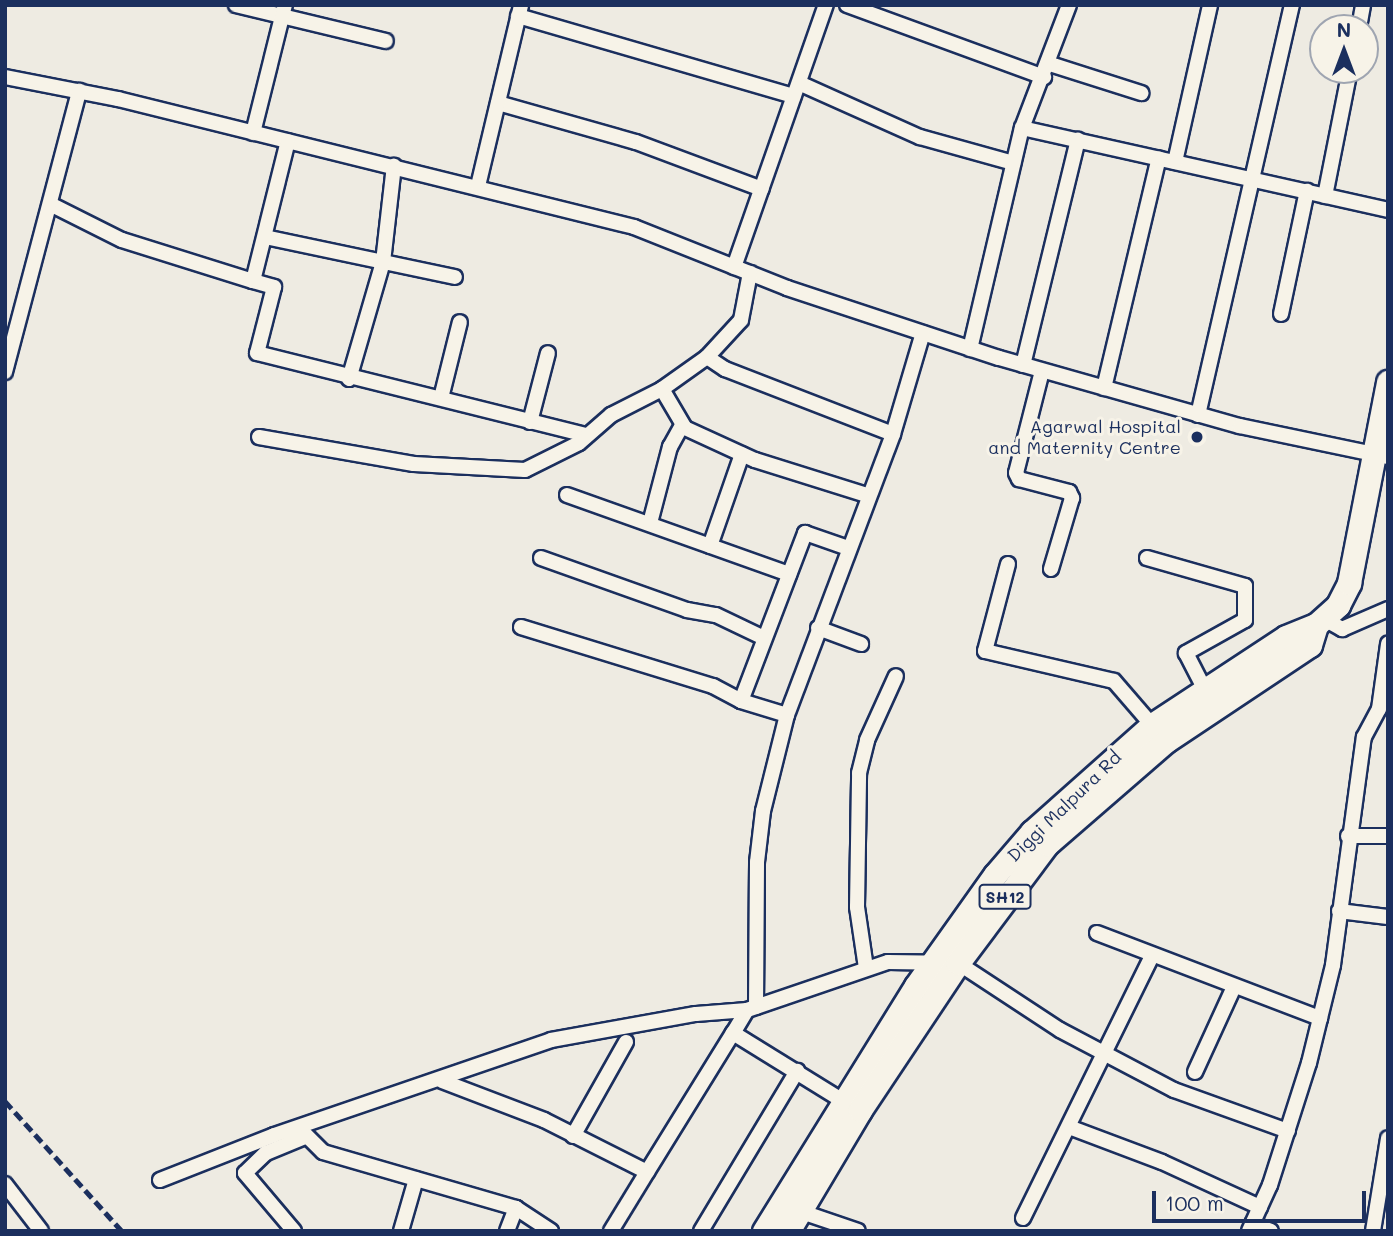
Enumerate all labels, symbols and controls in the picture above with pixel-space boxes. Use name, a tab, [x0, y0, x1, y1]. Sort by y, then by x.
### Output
north arrow	[1309, 14, 1379, 84]
text: N	[1337, 17, 1351, 42]
place label: Agarwal Hospital and Maternity Centre	[988, 416, 1181, 458]
marker: Agarwal Hospital and Maternity Centre	[1187, 427, 1207, 447]
street label: Diggi Malpura Rd	[1003, 746, 1125, 866]
road number: SH12	[977, 884, 1033, 909]
scale bar	[1155, 1176, 1368, 1220]
text: 100 m	[1165, 1189, 1224, 1216]

